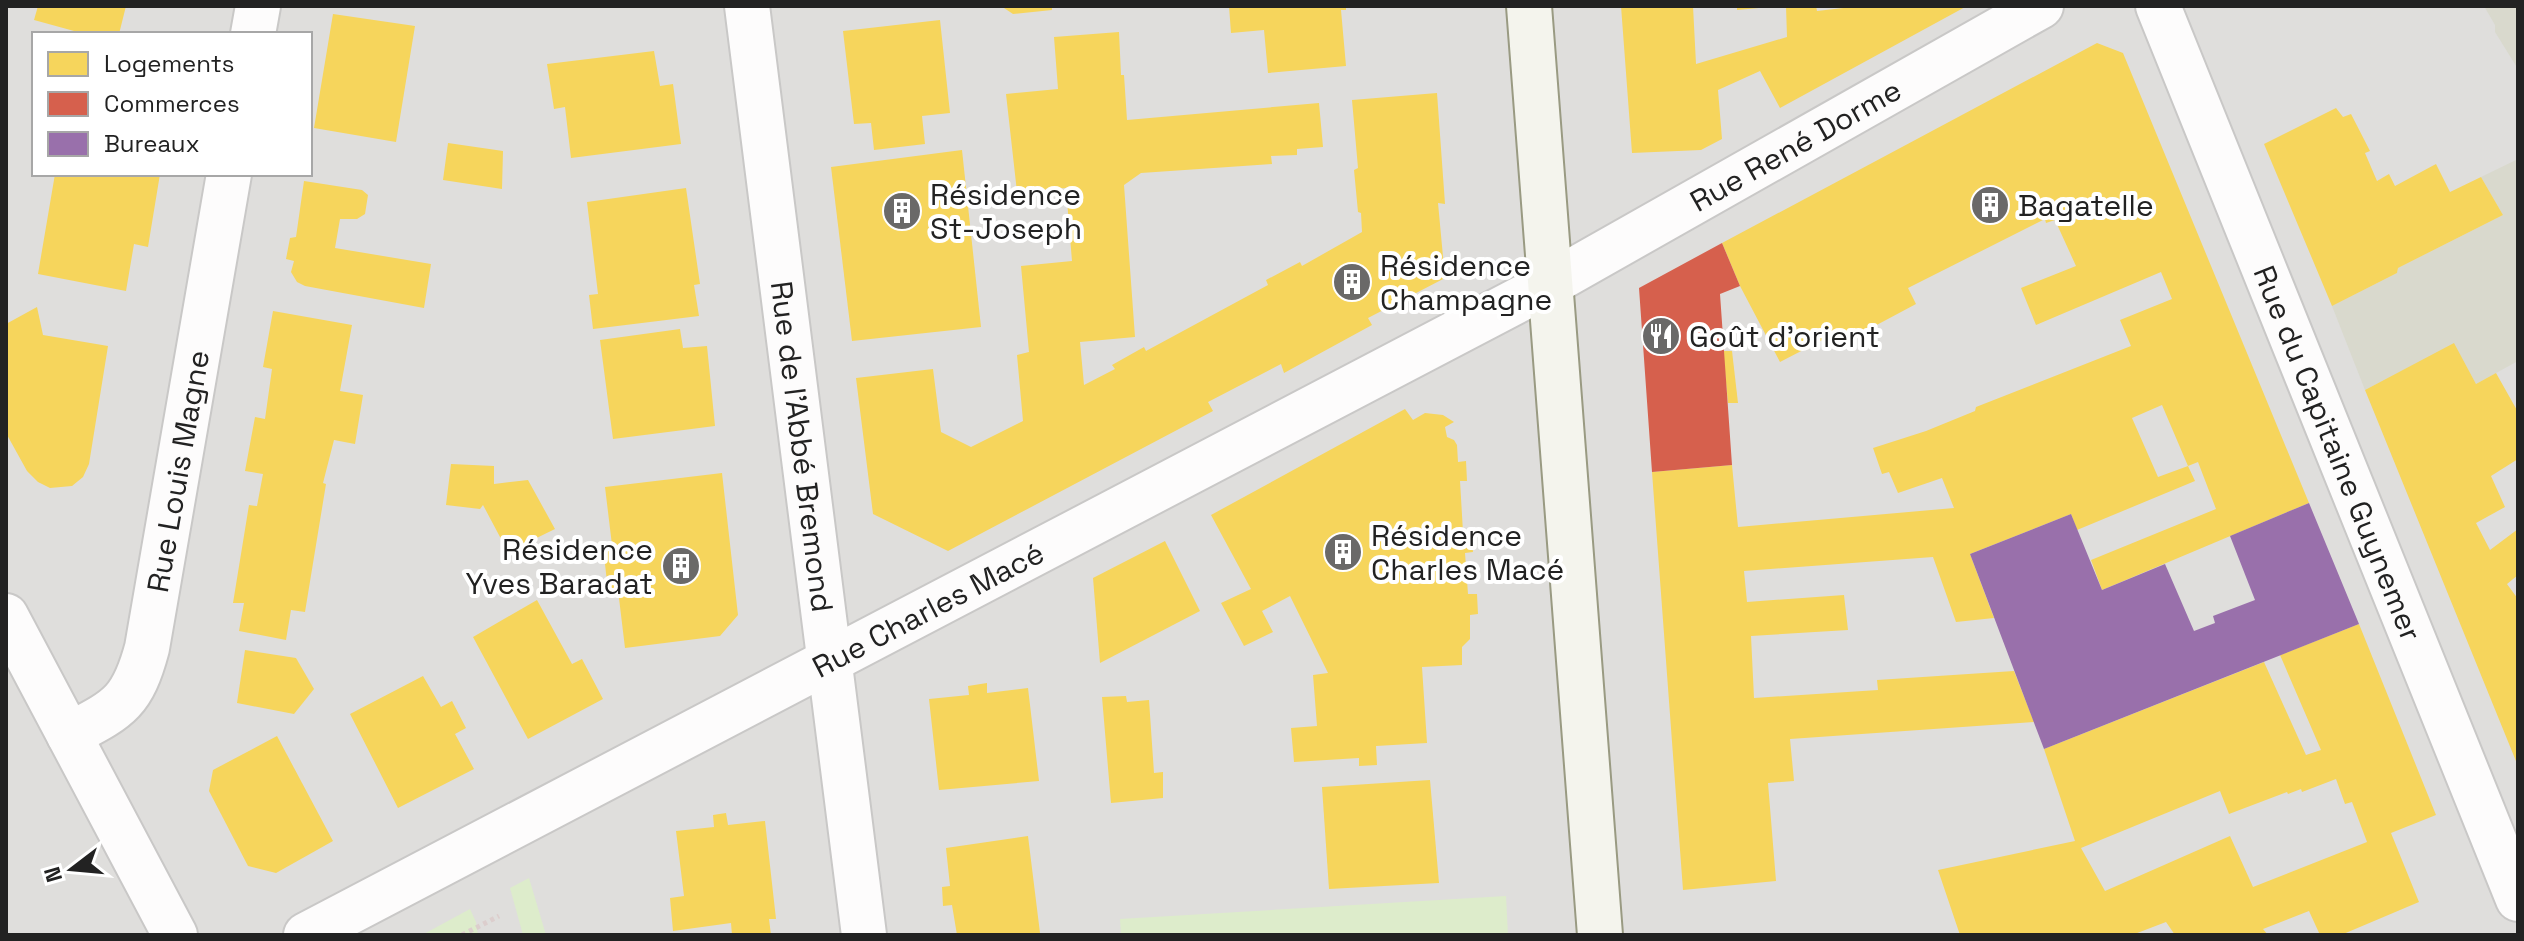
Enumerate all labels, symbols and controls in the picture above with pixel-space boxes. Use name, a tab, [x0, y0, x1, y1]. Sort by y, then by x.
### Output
legend	[32, 32, 312, 176]
text: Logements	[104, 48, 234, 79]
street label: Rue René Dorme	[1683, 70, 1908, 220]
text: Commerces	[104, 88, 240, 119]
text: Bureaux	[104, 128, 200, 159]
place label: Résidence St-Joseph	[930, 175, 1082, 248]
building icon: Bagatelle	[1969, 184, 2011, 226]
place label: Bagatelle	[2018, 186, 2154, 225]
building icon: Résidence St-Joseph	[881, 190, 923, 232]
place label: Résidence Champagne	[1380, 246, 1552, 319]
street label: Rue du Capitaine Guynemer	[2245, 260, 2431, 646]
building icon: Résidence Champagne	[1331, 261, 1373, 303]
street label: Rue de l'Abbé Bremond	[762, 279, 843, 614]
restaurant icon: Goût d'orient	[1640, 315, 1682, 357]
place label: Goût d'orient	[1689, 317, 1880, 356]
street label: Rue Louis Magne	[137, 347, 218, 595]
place label: Résidence Charles Macé	[1371, 516, 1564, 589]
place label: Résidence Yves Baradat	[466, 530, 653, 603]
building icon: Résidence Charles Macé	[1322, 531, 1364, 573]
street label: Rue Charles Macé	[805, 533, 1050, 686]
building icon: Résidence Yves Baradat	[660, 545, 702, 587]
north arrow	[32, 829, 112, 909]
text: N	[37, 864, 68, 885]

